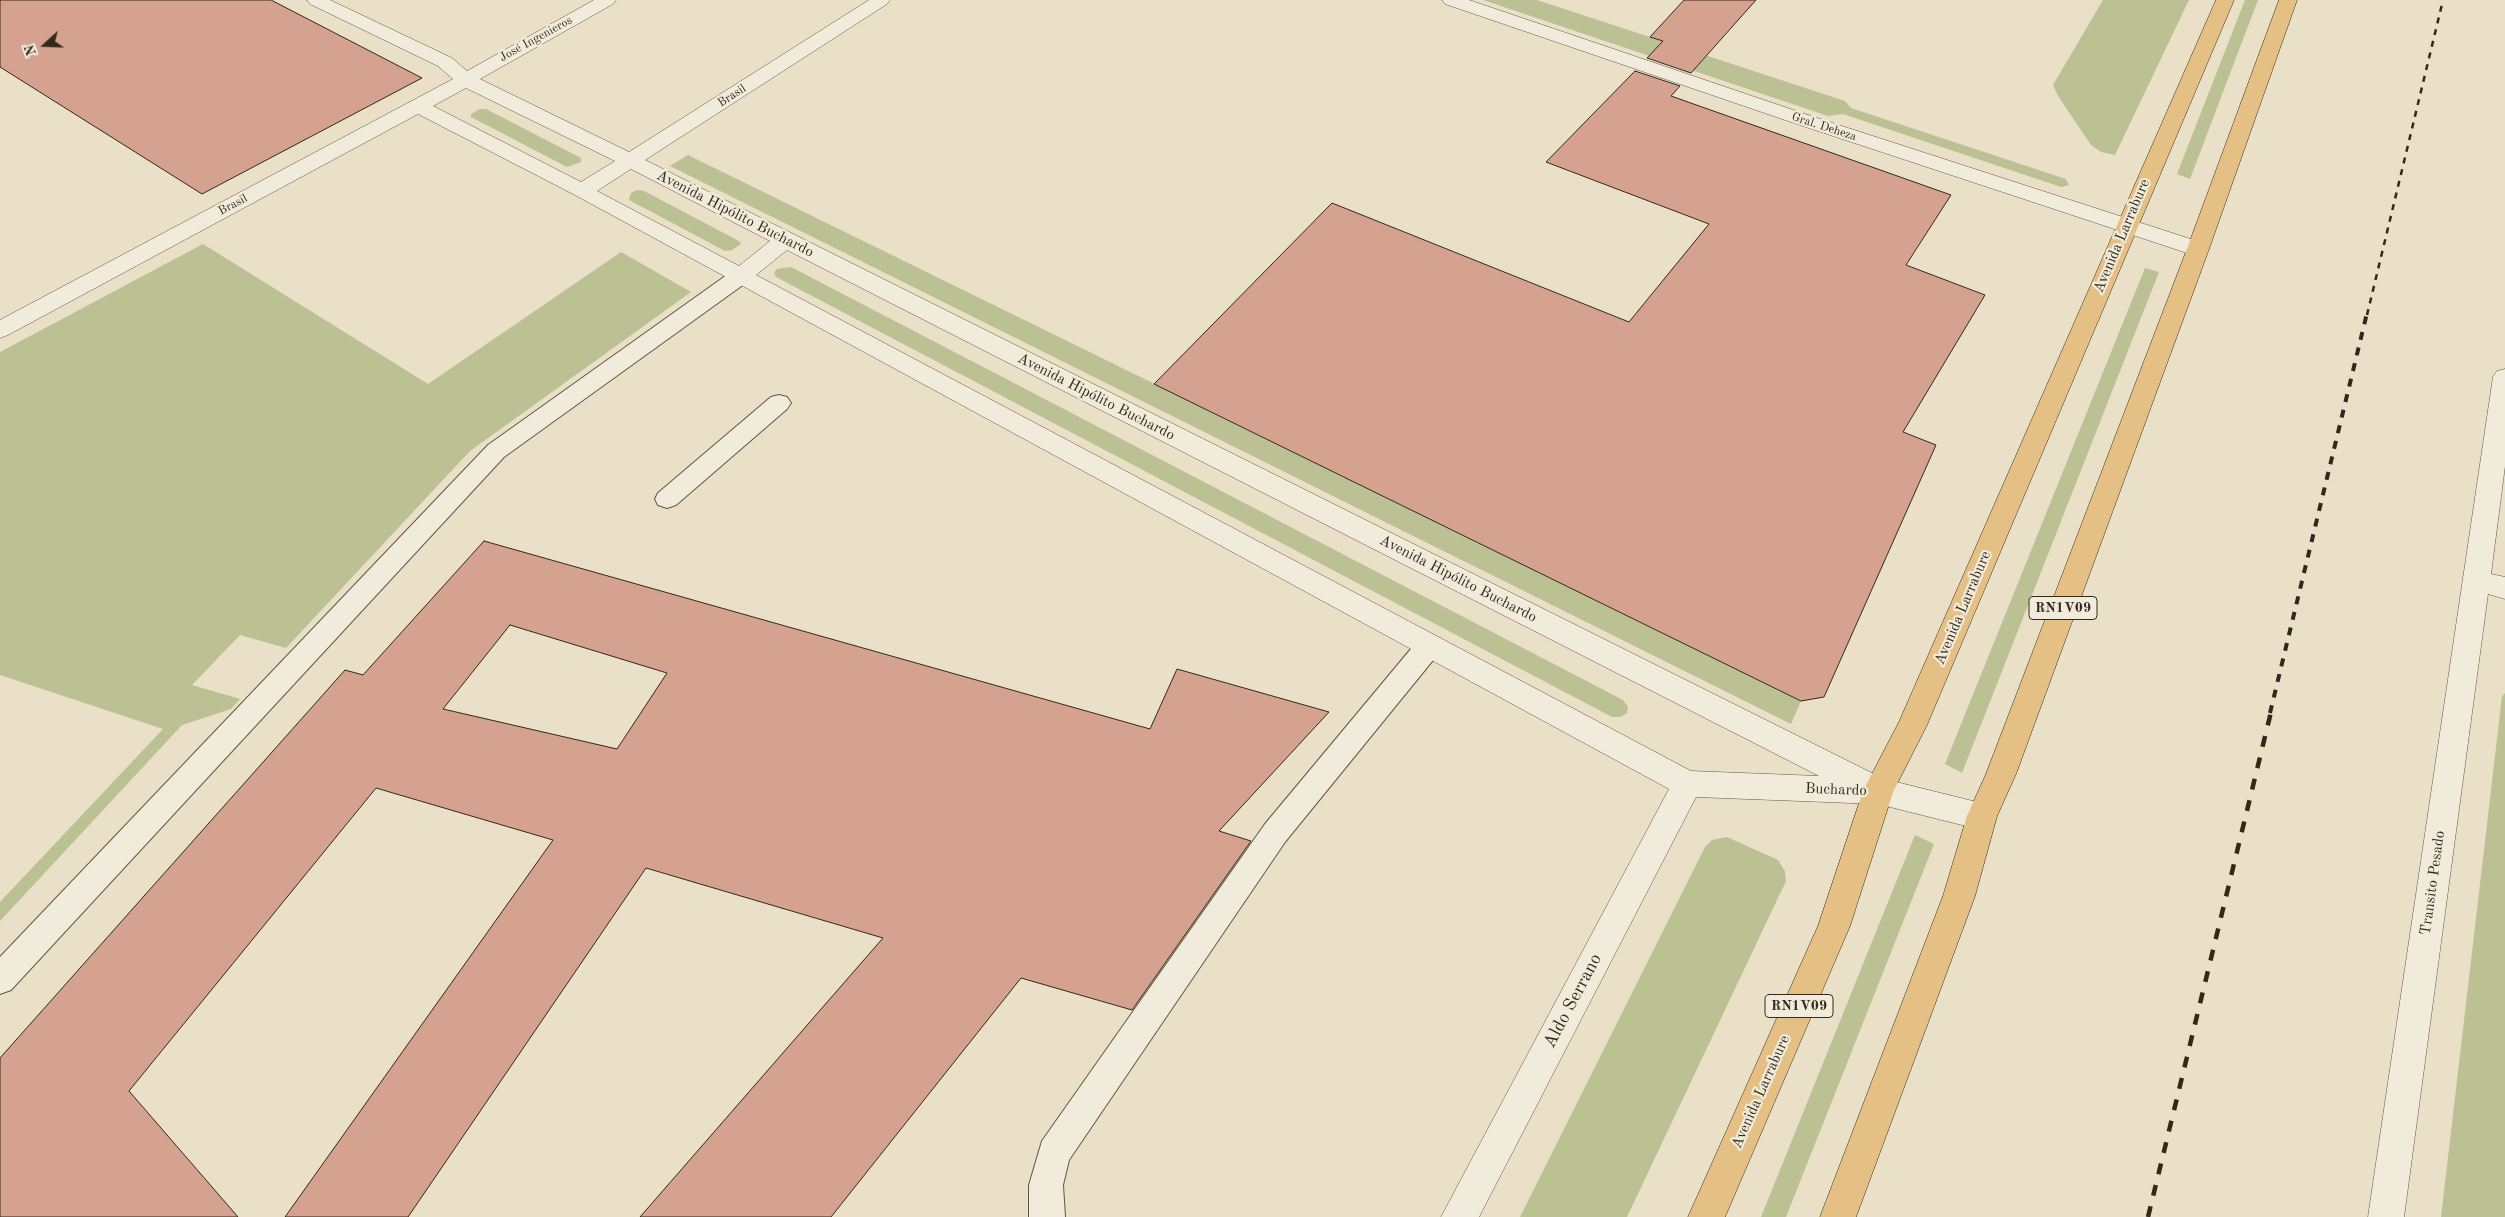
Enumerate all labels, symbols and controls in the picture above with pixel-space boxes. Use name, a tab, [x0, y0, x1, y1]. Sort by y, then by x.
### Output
street label: José Ingenieros	[497, 13, 575, 65]
north arrow	[20, 20, 70, 70]
text: N	[22, 43, 39, 58]
street label: Brasil	[715, 82, 749, 110]
street label: Gral. Deheza	[1790, 110, 1858, 144]
street label: Avenida Hipólito Buchardo	[653, 166, 817, 262]
street label: Avenida Larrabure	[2090, 176, 2154, 296]
street label: Brasil	[216, 191, 250, 219]
street label: Avenida Hipólito Buchardo	[1014, 349, 1178, 445]
street label: Avenida Hipólito Buchardo	[1376, 531, 1540, 627]
street label: Avenida Larrabure	[1931, 548, 1995, 668]
road number: RN1V09	[2029, 596, 2097, 620]
street label: Buchardo	[1805, 780, 1867, 800]
street label: Transito Pesado	[2417, 830, 2449, 936]
street label: Aldo Serrano	[1539, 950, 1607, 1052]
road number: RN1V09	[1765, 994, 1833, 1018]
street label: Avenida Larrabure	[1728, 1033, 1794, 1151]

